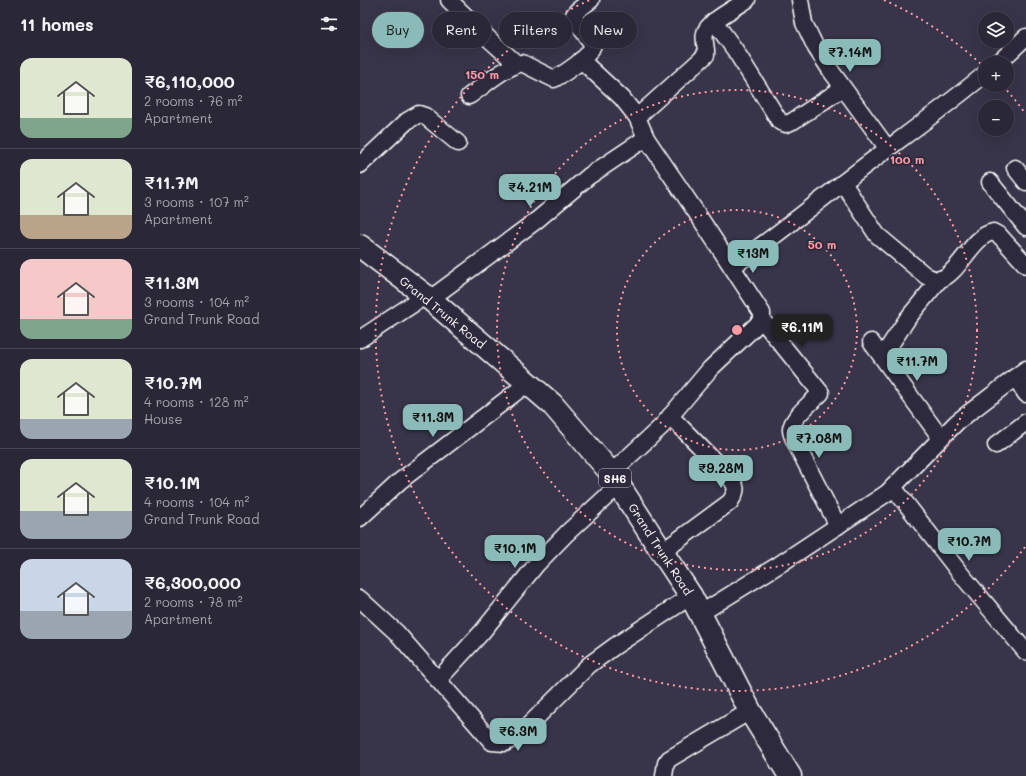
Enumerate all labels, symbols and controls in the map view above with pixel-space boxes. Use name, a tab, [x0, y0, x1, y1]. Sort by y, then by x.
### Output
chip: Buy	[372, 12, 424, 48]
chip: Rent	[432, 12, 491, 48]
chip: Filters	[499, 12, 572, 48]
chip: New	[580, 12, 637, 48]
map controls	[978, 12, 1014, 136]
button: layers	[978, 12, 1014, 48]
text: 11 homes	[20, 13, 94, 35]
icon: filters	[318, 13, 340, 35]
pin: ₹7.14M	[817, 39, 883, 73]
text: ₹7.14M	[828, 43, 872, 60]
button: +	[978, 56, 1014, 92]
text: 150 m	[465, 66, 499, 82]
text: ₹6,110,000	[144, 70, 235, 92]
icon: home	[52, 74, 100, 122]
text: 2 rooms · 76 m²	[144, 92, 243, 109]
button: −	[978, 100, 1014, 136]
text: Apartment	[144, 109, 213, 126]
text: 100 m	[890, 151, 924, 167]
text: ₹11.7M	[144, 171, 199, 193]
pin: ₹4.21M	[497, 174, 563, 208]
icon: home	[52, 175, 100, 223]
text: ₹4.21M	[508, 178, 552, 195]
text: 3 rooms · 107 m²	[144, 193, 249, 210]
text: Apartment	[144, 210, 213, 227]
text: 50 m	[808, 236, 836, 252]
pin: ₹13M	[729, 240, 777, 274]
text: ₹13M	[737, 244, 769, 261]
text: ₹11.3M	[144, 271, 200, 293]
street label: Grand Trunk Road	[397, 272, 490, 352]
icon: home	[52, 275, 100, 323]
text: 3 rooms · 104 m²	[144, 293, 249, 310]
text: Grand Trunk Road	[144, 310, 259, 327]
pin: ₹6.11M	[769, 314, 835, 348]
text: ₹6.11M	[781, 318, 823, 335]
centre of rings	[730, 323, 744, 337]
pin: ₹11.7M	[884, 348, 950, 382]
text: ₹11.7M	[896, 352, 938, 369]
text: ₹10.7M	[144, 371, 202, 393]
icon: home	[52, 375, 100, 423]
text: 4 rooms · 128 m²	[144, 393, 249, 410]
pin: ₹11.3M	[400, 404, 466, 438]
text: ₹11.3M	[412, 408, 454, 425]
text: House	[144, 410, 182, 427]
pin: ₹7.08M	[786, 425, 852, 459]
text: ₹7.08M	[796, 429, 842, 446]
pin: ₹9.28M	[688, 455, 754, 489]
text: ₹9.28M	[698, 459, 744, 476]
road number: SH6	[599, 469, 631, 487]
text: ₹10.1M	[144, 471, 200, 493]
icon: home	[52, 475, 100, 523]
text: 4 rooms · 104 m²	[144, 493, 249, 510]
street label: Grand Trunk Road	[625, 500, 697, 598]
text: Grand Trunk Road	[144, 510, 259, 527]
pin: ₹10.7M	[936, 528, 1002, 562]
text: ₹10.7M	[947, 532, 991, 549]
pin: ₹10.1M	[482, 535, 548, 569]
text: ₹10.1M	[493, 539, 537, 556]
text: ₹6,300,000	[144, 571, 241, 593]
icon: home	[52, 575, 100, 623]
text: 2 rooms · 78 m²	[144, 593, 243, 610]
text: Apartment	[144, 610, 213, 627]
pin: ₹6.3M	[490, 718, 546, 752]
text: ₹6.3M	[499, 722, 537, 739]

